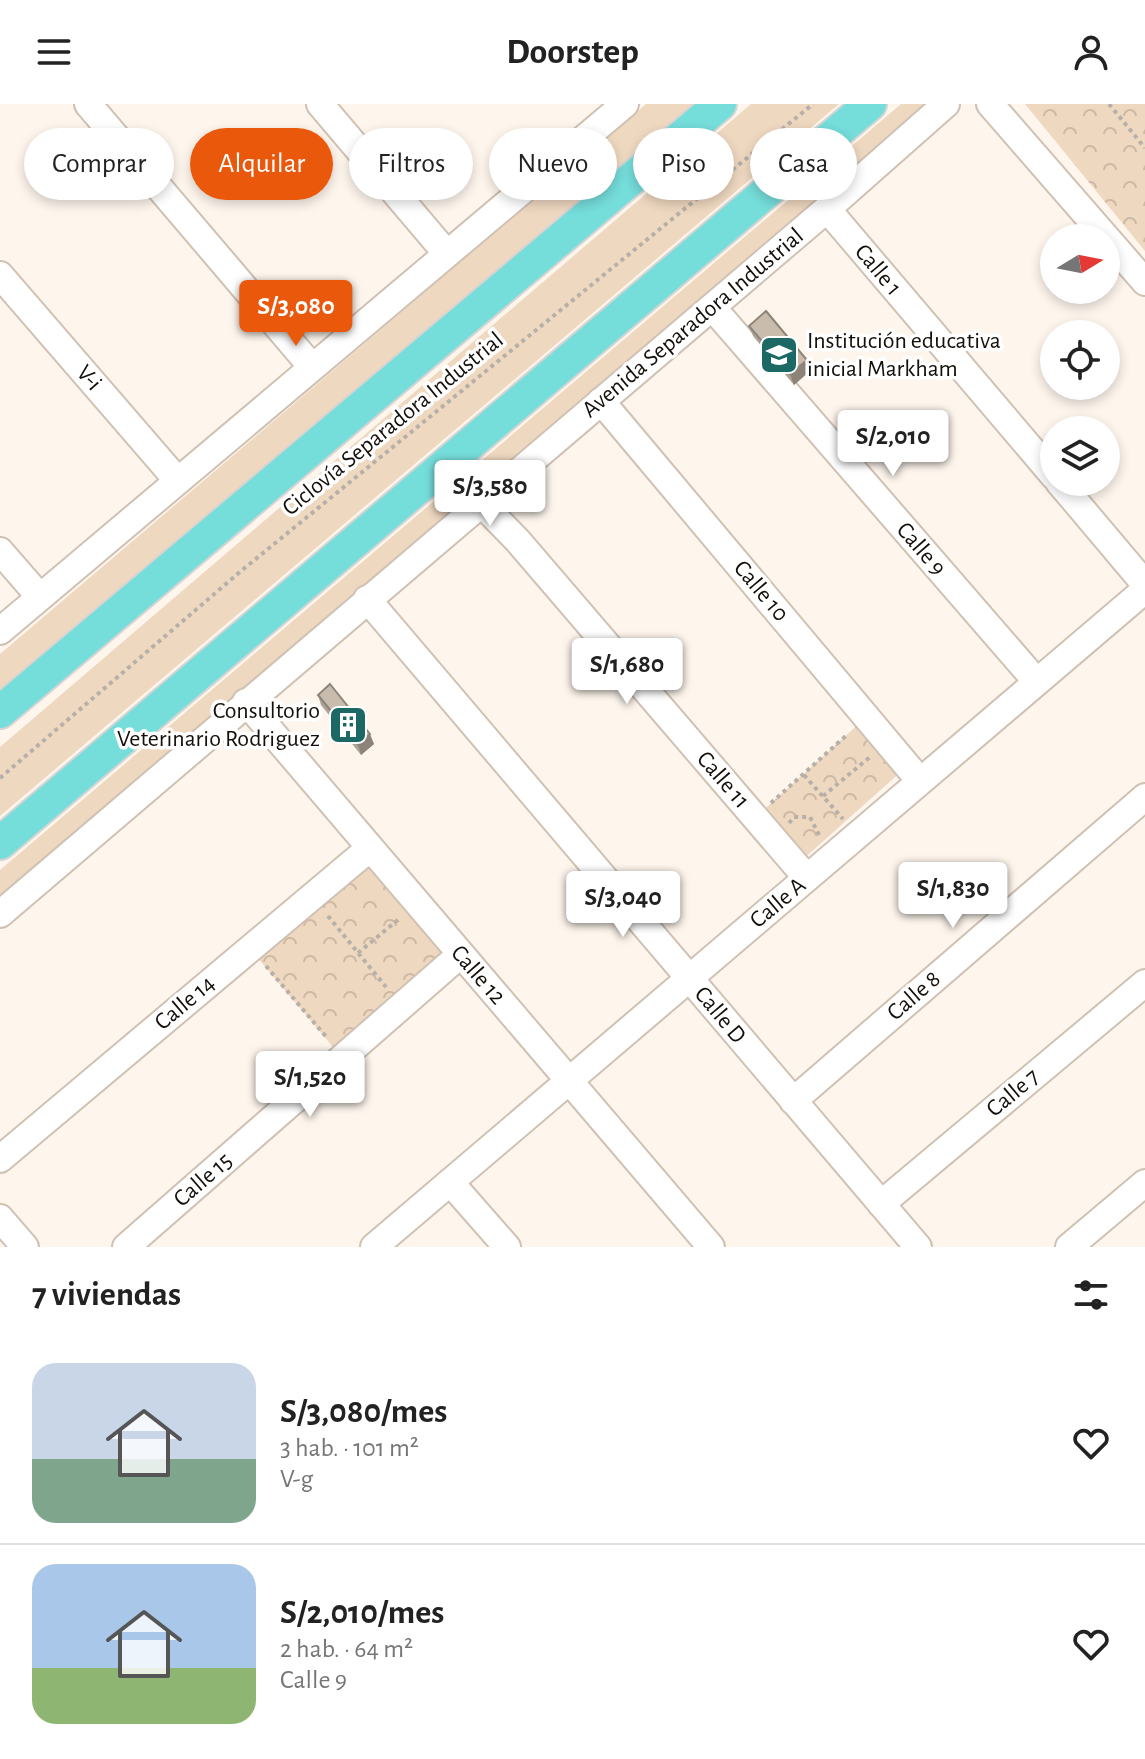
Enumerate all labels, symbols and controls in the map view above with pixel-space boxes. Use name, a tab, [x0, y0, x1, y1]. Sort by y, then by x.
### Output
icon: menu	[32, 30, 76, 74]
icon: person	[1069, 30, 1113, 74]
text: Doorstep	[506, 34, 639, 70]
chip: Comprar	[24, 128, 174, 200]
chip: Alquilar	[190, 128, 333, 200]
chip: Filtros	[349, 128, 473, 200]
chip: Nuevo	[489, 128, 617, 200]
chip: Piso	[633, 128, 734, 200]
chip: Casa	[750, 128, 857, 200]
street label: Avenida Separadora Industrial	[578, 224, 808, 422]
north arrow	[1040, 224, 1120, 304]
map controls	[1040, 224, 1120, 496]
street label: Calle 1	[850, 240, 906, 300]
pin: S/3,080	[222, 280, 370, 348]
text: S/3,080	[257, 293, 335, 319]
button: locate	[1040, 320, 1120, 400]
street label: Ciclovía Separadora Industrial	[278, 328, 508, 520]
place label: Institución educativa inicial Markham	[807, 329, 1001, 381]
school or university icon: Institución educativa inicial Markham	[758, 334, 800, 376]
street label: V-i	[72, 361, 106, 395]
pin: S/2,010	[819, 410, 967, 478]
button: layers	[1040, 416, 1120, 496]
text: S/2,010	[856, 423, 930, 449]
pin: S/3,580	[416, 460, 564, 528]
text: S/3,580	[452, 473, 528, 499]
street label: Calle 9	[892, 518, 950, 580]
street label: Calle 10	[729, 556, 793, 626]
pin: S/1,680	[553, 638, 701, 706]
text: S/1,680	[590, 651, 664, 677]
place label: Consultorio Veterinario Rodriguez	[117, 699, 320, 751]
building icon: Consultorio Veterinario Rodriguez	[327, 704, 369, 746]
street label: Calle 11	[692, 747, 754, 813]
pin: S/1,830	[879, 862, 1027, 930]
pin: S/3,040	[549, 871, 697, 939]
street label: Calle A	[746, 873, 810, 933]
text: S/1,830	[916, 875, 990, 901]
text: S/3,040	[584, 884, 662, 910]
street label: Calle 12	[446, 941, 510, 1009]
street label: Calle 8	[883, 967, 945, 1025]
street label: Calle 14	[150, 971, 220, 1035]
street label: Calle D	[690, 982, 750, 1048]
pin: S/1,520	[236, 1051, 384, 1119]
text: S/1,520	[274, 1064, 346, 1090]
street label: Calle 7	[982, 1064, 1044, 1122]
street label: Calle 15	[169, 1148, 237, 1212]
icon: filters	[1069, 1273, 1113, 1317]
text: 7 viviendas	[32, 1278, 181, 1312]
icon: home	[96, 1395, 192, 1491]
text: S/3,080/mes	[280, 1395, 447, 1429]
icon: heart	[1069, 1421, 1113, 1465]
text: 3 hab. · 101 m²	[280, 1435, 419, 1461]
text: V-g	[280, 1466, 313, 1492]
icon: home	[96, 1596, 192, 1692]
text: S/2,010/mes	[280, 1596, 444, 1630]
icon: heart	[1069, 1622, 1113, 1666]
text: 2 hab. · 64 m²	[280, 1636, 413, 1662]
text: Calle 9	[280, 1667, 347, 1693]

